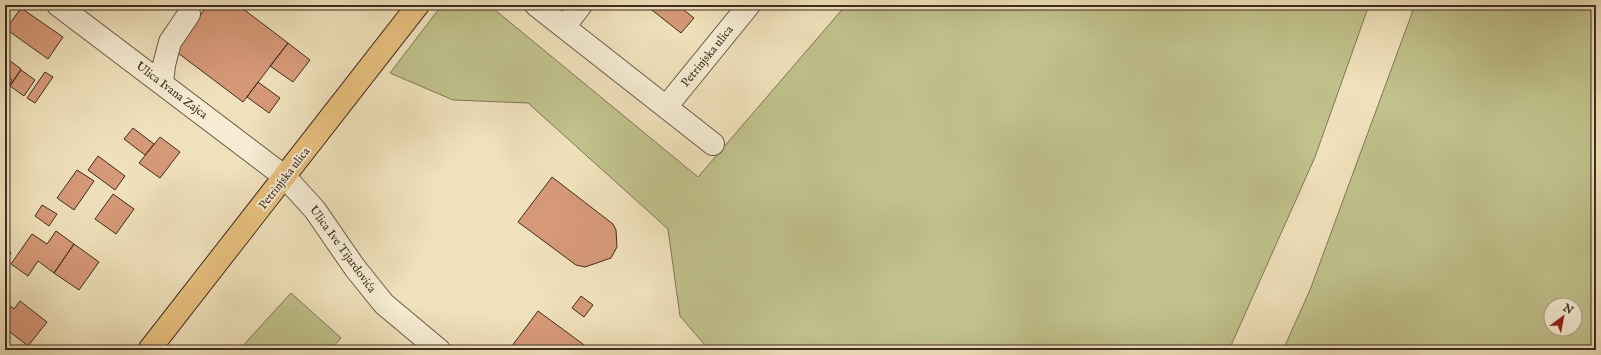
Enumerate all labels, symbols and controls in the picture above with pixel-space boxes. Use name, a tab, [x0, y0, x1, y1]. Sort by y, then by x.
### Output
street label: Petrinjska ulica	[678, 22, 737, 90]
street label: Ulica Ivana Zajca	[133, 59, 211, 123]
street label: Petrinjska ulica	[255, 144, 314, 212]
street label: Ulica Ive Tijardovića	[306, 203, 380, 296]
north arrow	[1543, 297, 1583, 337]
text: N	[1559, 300, 1576, 318]

